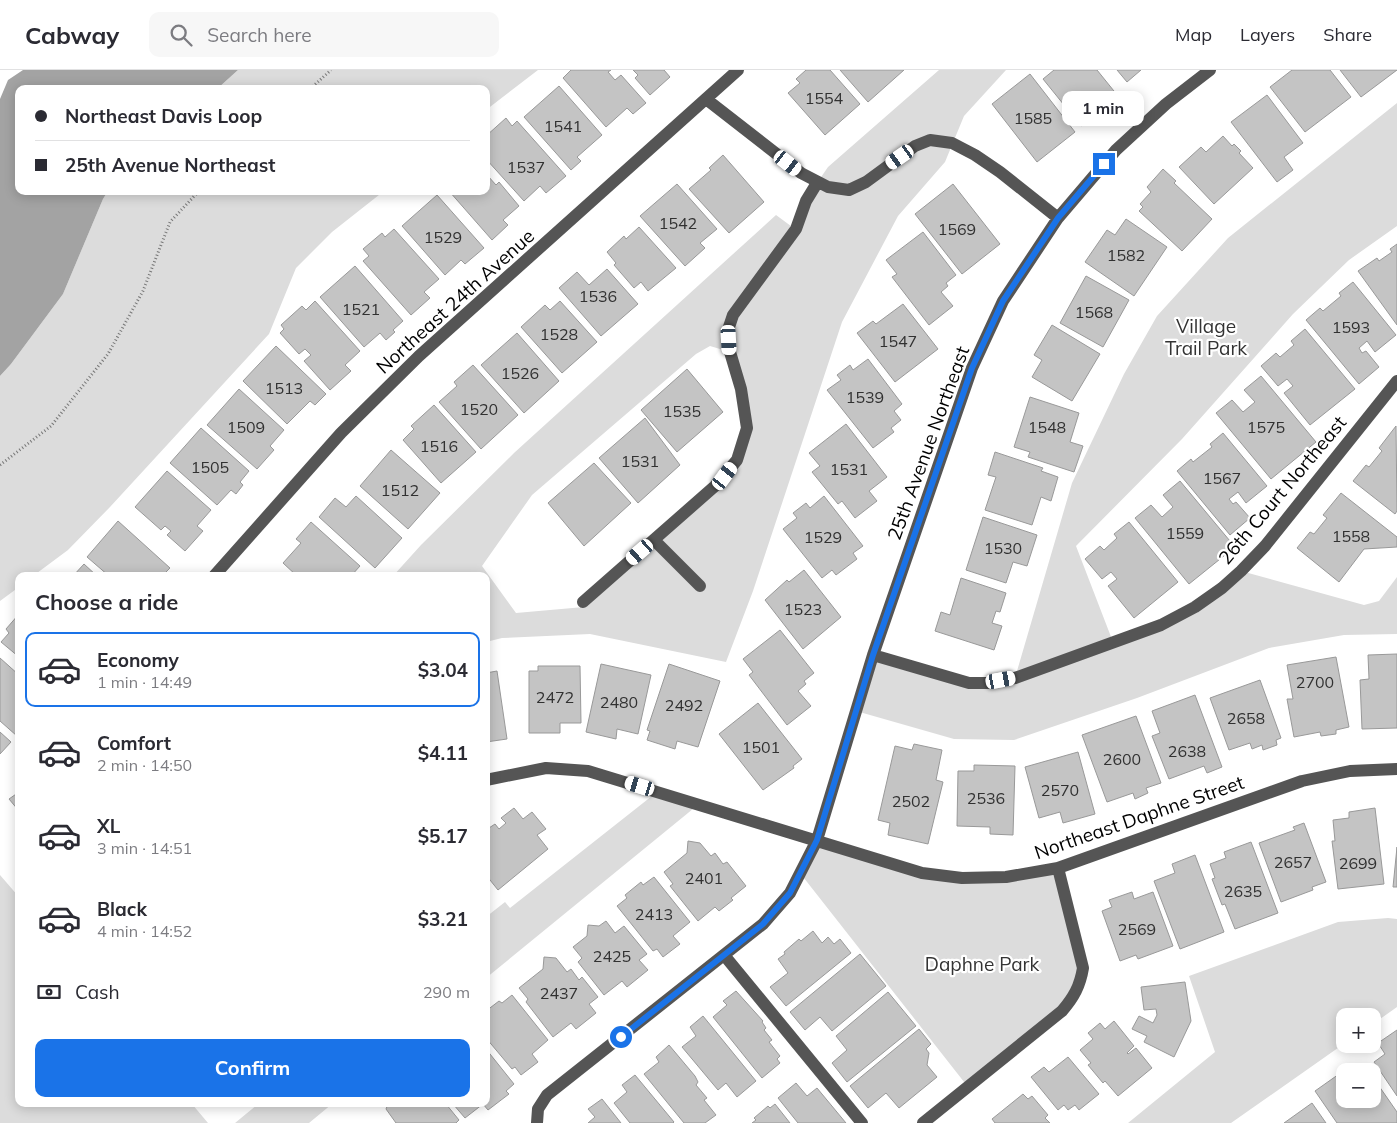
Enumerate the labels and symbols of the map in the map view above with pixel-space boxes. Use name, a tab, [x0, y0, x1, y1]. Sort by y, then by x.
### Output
house number: 1554	[805, 88, 844, 108]
callout: 1 min	[1063, 92, 1145, 126]
house number: 1585	[1014, 108, 1052, 128]
house number: 1541	[544, 116, 582, 136]
car	[883, 142, 916, 172]
car	[771, 148, 804, 178]
route end	[1093, 153, 1115, 175]
house number: 1537	[507, 157, 545, 177]
house number: 1542	[659, 213, 697, 233]
house number: 1569	[938, 219, 976, 239]
street label: Northeast 24th Avenue	[371, 224, 539, 378]
house number: 1529	[424, 227, 462, 247]
house number: 1582	[1107, 245, 1145, 265]
house number: 1536	[579, 286, 617, 306]
house number: 1521	[342, 299, 380, 319]
house number: 1568	[1075, 302, 1113, 322]
park label: Village Trail Park	[1165, 314, 1247, 360]
house number: 1593	[1332, 317, 1370, 337]
house number: 1528	[540, 324, 578, 344]
car	[720, 325, 737, 355]
house number: 1547	[879, 331, 917, 351]
street label: 25th Avenue Northeast	[882, 342, 974, 543]
house number: 1526	[501, 363, 539, 383]
house number: 1513	[265, 378, 303, 398]
house number: 1539	[846, 387, 884, 407]
house number: 1520	[460, 399, 498, 419]
house number: 1535	[663, 401, 701, 421]
street label: 26th Court Northeast	[1213, 411, 1351, 569]
house number: 1509	[227, 417, 265, 437]
house number: 1548	[1028, 417, 1066, 437]
house number: 1575	[1247, 417, 1285, 437]
house number: 1516	[420, 436, 458, 456]
house number: 1531	[621, 451, 659, 471]
house number: 1505	[191, 457, 229, 477]
house number: 1531	[830, 459, 868, 479]
car	[709, 460, 740, 492]
house number: 1567	[1203, 468, 1241, 488]
house number: 1512	[381, 480, 419, 500]
house number: 1559	[1166, 523, 1204, 543]
house number: 1558	[1332, 526, 1370, 546]
house number: 1529	[804, 527, 842, 547]
car	[623, 536, 656, 568]
house number: 1530	[984, 538, 1022, 558]
house number: 1523	[784, 599, 822, 619]
car	[984, 670, 1017, 690]
house number: 2700	[1296, 672, 1334, 692]
house number: 2472	[536, 687, 574, 707]
house number: 2480	[600, 692, 638, 712]
house number: 2492	[665, 695, 703, 715]
house number: 2658	[1227, 708, 1265, 728]
house number: 1501	[742, 737, 780, 757]
house number: 2638	[1168, 741, 1206, 761]
house number: 2600	[1103, 749, 1141, 769]
street label: Northeast Daphne Street	[1031, 770, 1247, 864]
car	[623, 774, 656, 798]
house number: 2570	[1041, 780, 1079, 800]
house number: 2536	[967, 788, 1005, 808]
house number: 2502	[892, 791, 930, 811]
house number: 2657	[1274, 852, 1312, 872]
house number: 2699	[1339, 853, 1377, 873]
house number: 2401	[685, 868, 723, 888]
house number: 2635	[1224, 881, 1262, 901]
house number: 2413	[635, 904, 673, 924]
house number: 2569	[1118, 919, 1156, 939]
house number: 2425	[593, 946, 631, 966]
park label: Daphne Park	[925, 952, 1039, 976]
house number: 2437	[540, 983, 578, 1003]
route start	[610, 1026, 632, 1048]

